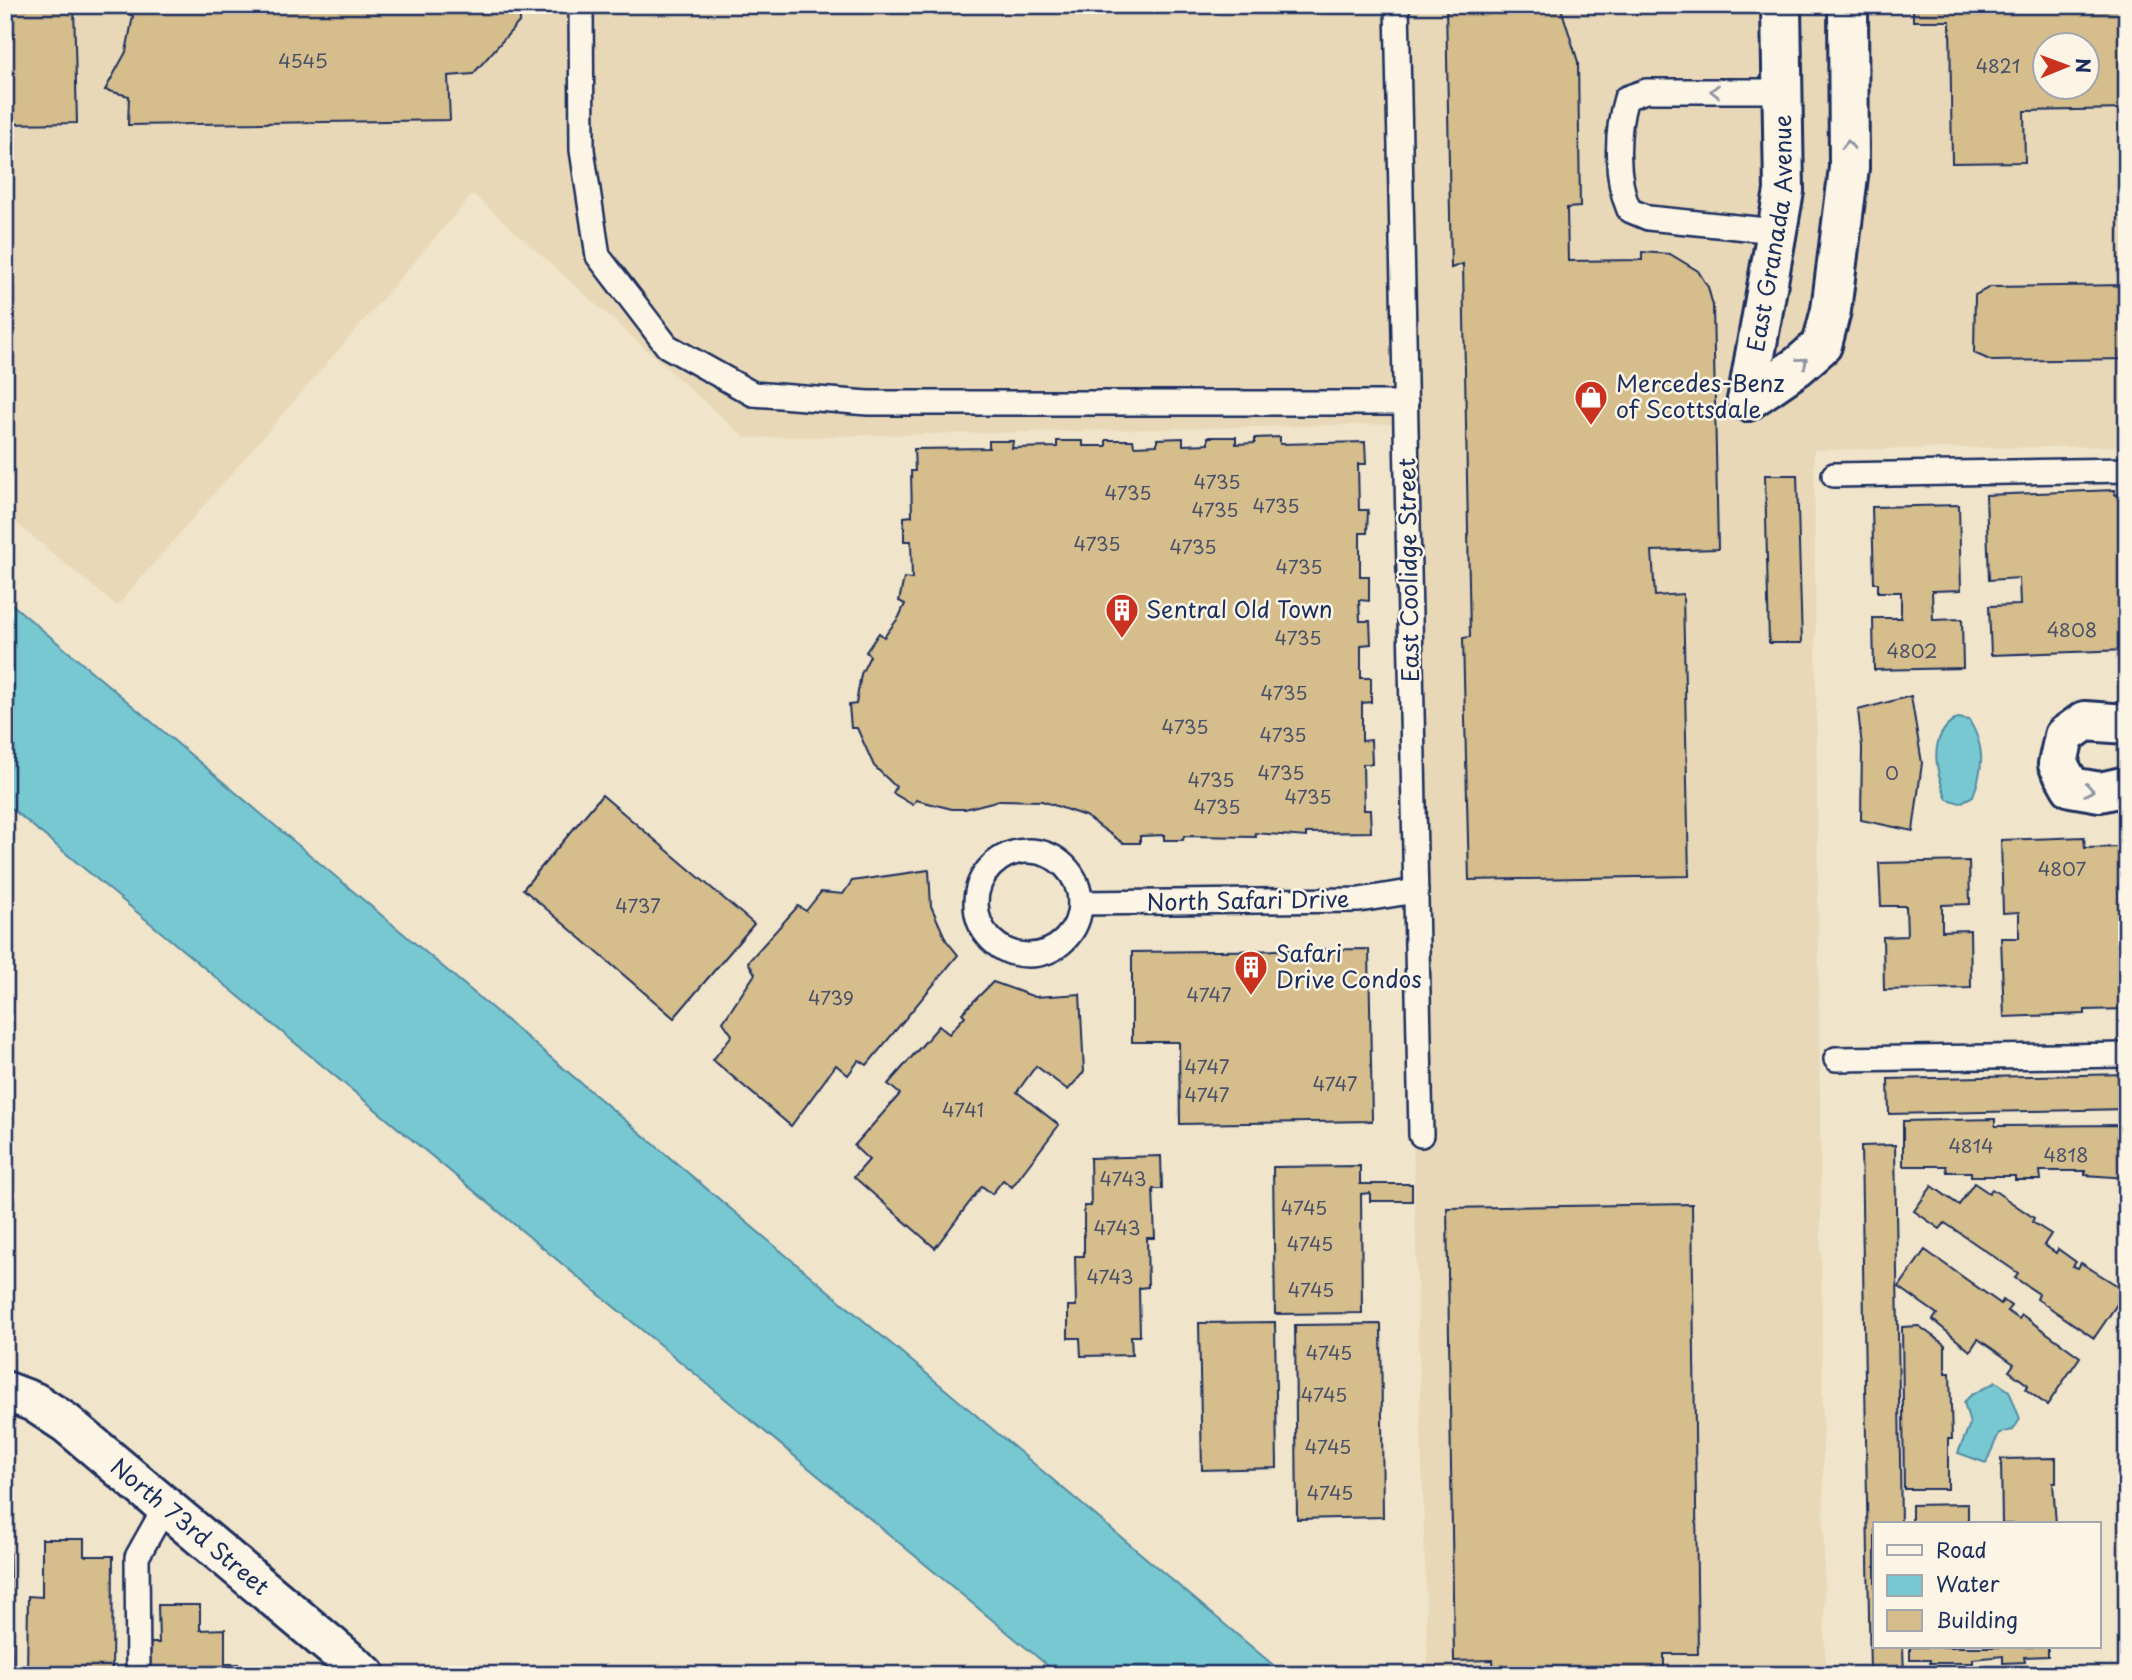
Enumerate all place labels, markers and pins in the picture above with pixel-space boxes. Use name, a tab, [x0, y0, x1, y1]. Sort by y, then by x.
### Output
place label: Mercedes-Benz of Scottsdale	[1616, 365, 1784, 426]
shop icon: Mercedes-Benz of Scottsdale	[1572, 378, 1610, 427]
building icon: Sentral Old Town	[1103, 591, 1141, 640]
place label: Sentral Old Town	[1146, 591, 1332, 626]
place label: Safari Drive Condos	[1276, 935, 1422, 996]
building icon: Safari Drive Condos	[1232, 948, 1270, 997]

